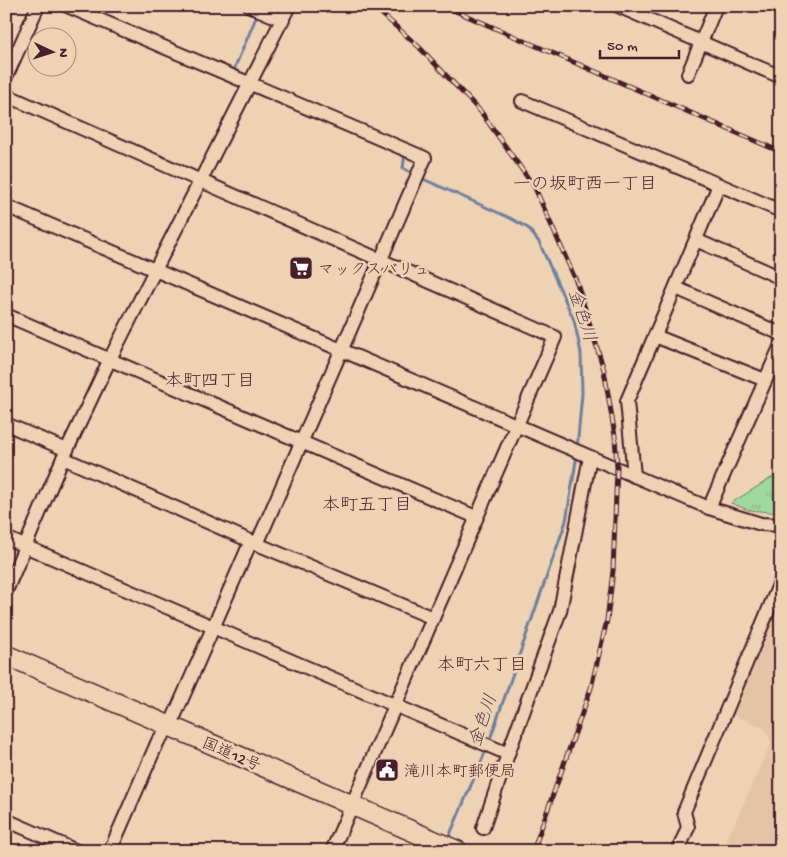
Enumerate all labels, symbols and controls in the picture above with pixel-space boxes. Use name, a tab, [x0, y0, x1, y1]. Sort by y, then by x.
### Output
north arrow	[28, 28, 78, 78]
scale bar	[600, 28, 678, 60]
text: 50 m	[607, 38, 638, 56]
text: N	[54, 48, 71, 58]
district label: 一の坂町西一丁目	[513, 175, 657, 196]
supermarket icon: マックスバリュ	[288, 255, 314, 281]
place label: マックスバリュ	[318, 262, 430, 281]
water label: 金色川	[562, 287, 600, 345]
district label: 本町四丁目	[165, 371, 255, 393]
district label: 本町五丁目	[322, 495, 412, 517]
district label: 本町六丁目	[437, 655, 527, 677]
water label: 金色川	[465, 692, 503, 750]
street label: 国道12号	[198, 734, 263, 777]
public building icon: 滝川本町郵便局	[374, 757, 400, 783]
place label: 滝川本町郵便局	[404, 762, 516, 783]

